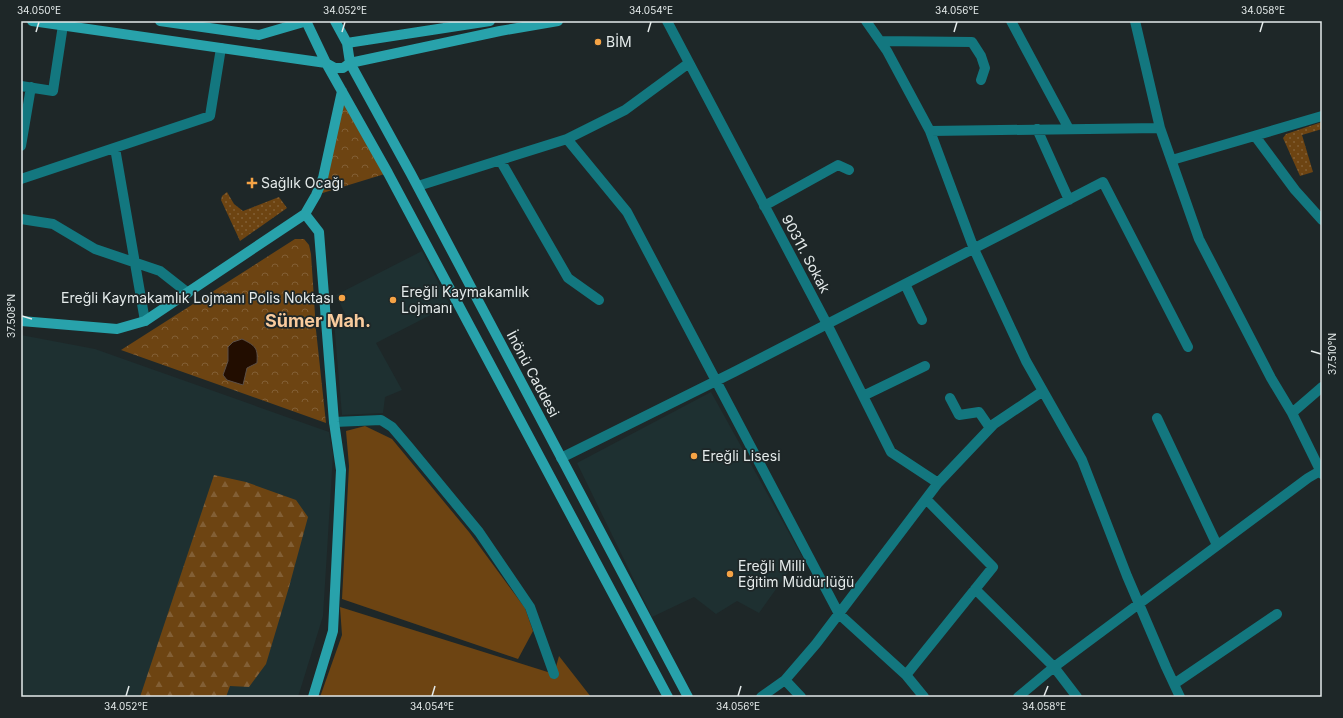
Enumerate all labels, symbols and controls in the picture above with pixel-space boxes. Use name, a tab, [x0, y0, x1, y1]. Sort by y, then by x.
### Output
text: 34.050°E	[17, 4, 61, 16]
text: 34.052°E	[323, 4, 367, 16]
text: 34.054°E	[629, 4, 673, 16]
text: 34.056°E	[935, 4, 979, 16]
text: 34.058°E	[1241, 4, 1285, 16]
place label: BİM	[606, 33, 632, 50]
marker: BİM	[593, 37, 603, 47]
place label: Sağlık Ocağı	[261, 174, 344, 191]
marker: Sağlık Ocağı	[246, 177, 258, 189]
street label: 90311. Sokak	[779, 212, 834, 296]
place label: Ereğli Kaymakamlık Lojmanı	[401, 283, 530, 316]
place label: Ereğli Kaymakamlık Lojmanı Polis Noktası	[61, 289, 334, 306]
marker: Ereğli Kaymakamlık Lojmanı Polis Noktası	[337, 293, 347, 303]
text: 37.508°N	[5, 294, 17, 338]
marker: Ereğli Kaymakamlık Lojmanı	[388, 295, 398, 305]
district label: Sümer Mah.	[265, 310, 371, 331]
street label: İnönü Caddesi	[504, 328, 563, 420]
text: 37.510°N	[1326, 333, 1338, 375]
place label: Ereğli Lisesi	[702, 447, 781, 464]
marker: Ereğli Lisesi	[689, 451, 699, 461]
place label: Ereğli Milli Eğitim Müdürlüğü	[738, 557, 854, 590]
marker: Ereğli Milli Eğitim Müdürlüğü	[725, 569, 735, 579]
text: 34.052°E	[104, 700, 148, 712]
text: 34.054°E	[410, 700, 454, 712]
text: 34.056°E	[716, 700, 760, 712]
text: 34.058°E	[1022, 700, 1066, 712]

